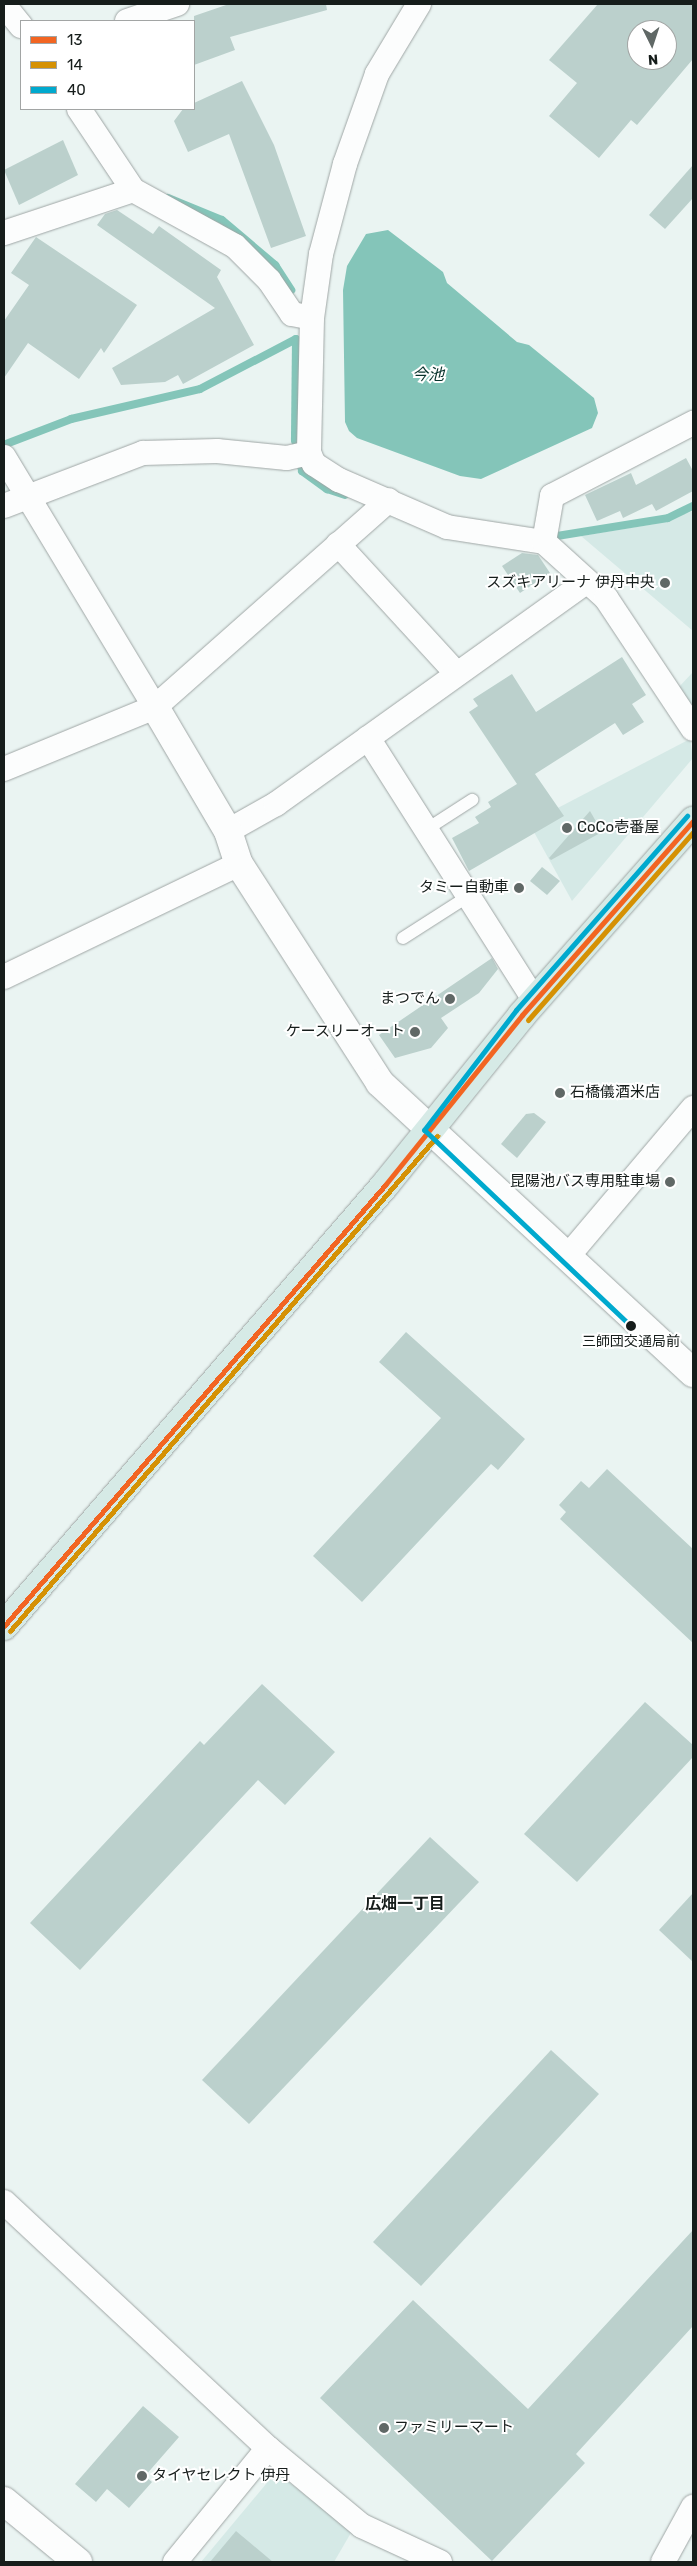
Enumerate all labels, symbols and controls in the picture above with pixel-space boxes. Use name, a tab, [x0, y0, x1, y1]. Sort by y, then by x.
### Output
legend	[20, 20, 195, 110]
north arrow	[627, 20, 677, 70]
text: 13	[67, 31, 82, 49]
text: N	[647, 51, 659, 68]
text: 14	[67, 56, 83, 74]
text: 40	[67, 81, 86, 99]
water label: 今池	[412, 365, 444, 385]
place label: スズキアリーナ 伊丹中央	[486, 574, 655, 592]
marker: スズキアリーナ 伊丹中央	[659, 577, 671, 589]
place label: CoCo壱番屋	[577, 819, 659, 837]
marker: CoCo壱番屋	[561, 822, 573, 834]
place label: タミー自動車	[419, 879, 509, 897]
marker: タミー自動車	[513, 882, 525, 894]
place label: まつでん	[380, 990, 440, 1008]
marker: まつでん	[444, 993, 456, 1005]
place label: ケースリーオート	[285, 1023, 405, 1041]
marker: ケースリーオート	[409, 1026, 421, 1038]
place label: 石橋儀酒米店	[570, 1084, 660, 1102]
marker: 石橋儀酒米店	[554, 1087, 566, 1099]
place label: 昆陽池バス専用駐車場	[510, 1173, 660, 1191]
marker: 昆陽池バス専用駐車場	[664, 1176, 676, 1188]
marker: 三師団交通局前	[626, 1321, 636, 1331]
place label: 三師団交通局前	[582, 1334, 680, 1350]
district label: 広畑一丁目	[365, 1894, 445, 1914]
place label: ファミリーマート	[394, 2419, 514, 2437]
marker: ファミリーマート	[378, 2422, 390, 2434]
place label: タイヤセレクト 伊丹	[152, 2467, 291, 2485]
marker: タイヤセレクト 伊丹	[136, 2470, 148, 2482]

